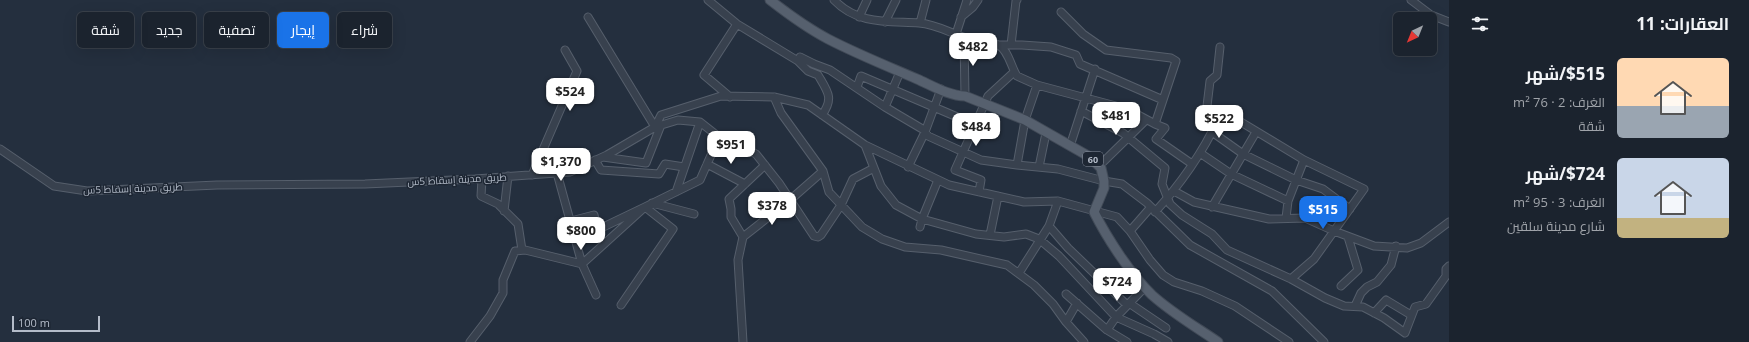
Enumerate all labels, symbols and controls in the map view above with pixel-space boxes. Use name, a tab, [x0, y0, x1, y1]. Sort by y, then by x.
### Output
chip: شقة	[77, 12, 134, 48]
chip: جديد	[142, 12, 196, 48]
chip: تصفية	[204, 12, 269, 48]
chip: إيجار	[277, 12, 329, 48]
chip: شراء	[337, 12, 392, 48]
north arrow	[1393, 12, 1437, 56]
map controls	[1393, 12, 1437, 56]
text: العقارات: 11	[1636, 12, 1729, 35]
icon: filters	[1469, 13, 1491, 35]
pin: $482	[949, 33, 997, 67]
text: $482	[958, 37, 988, 55]
text: $515/شهر	[1526, 62, 1605, 85]
icon: home	[1649, 74, 1697, 122]
pin: $524	[546, 78, 594, 112]
text: $524	[555, 82, 585, 100]
text: الغرف: 2 · 76 m²	[1513, 93, 1605, 111]
pin: $481	[1092, 102, 1140, 136]
pin: $522	[1195, 105, 1243, 139]
text: $481	[1101, 106, 1131, 124]
text: $522	[1204, 109, 1234, 127]
pin: $484	[952, 113, 1000, 147]
text: $484	[961, 117, 991, 135]
text: شقة	[1578, 117, 1605, 135]
pin: $951	[707, 131, 755, 165]
text: $951	[716, 135, 746, 153]
pin: $1,370	[528, 148, 594, 182]
text: $1,370	[541, 152, 581, 170]
road number: 60	[1083, 152, 1103, 166]
text: $724/شهر	[1526, 162, 1605, 185]
street label: طريق مدينة إسقاط 5س	[407, 169, 507, 189]
icon: home	[1649, 174, 1697, 222]
street label: طريق مدينة إسقاط 5س	[83, 179, 183, 197]
pin: $378	[748, 192, 796, 226]
text: الغرف: 3 · 95 m²	[1513, 193, 1605, 211]
text: $378	[757, 196, 787, 214]
pin: $515	[1299, 196, 1347, 230]
text: $515	[1308, 200, 1338, 218]
pin: $800	[557, 217, 605, 251]
text: شارع مدينة سلقين	[1507, 217, 1605, 235]
text: $800	[566, 221, 596, 239]
pin: $724	[1093, 268, 1141, 302]
text: $724	[1102, 272, 1132, 290]
scale bar	[12, 314, 100, 333]
text: 100 m	[18, 315, 50, 330]

